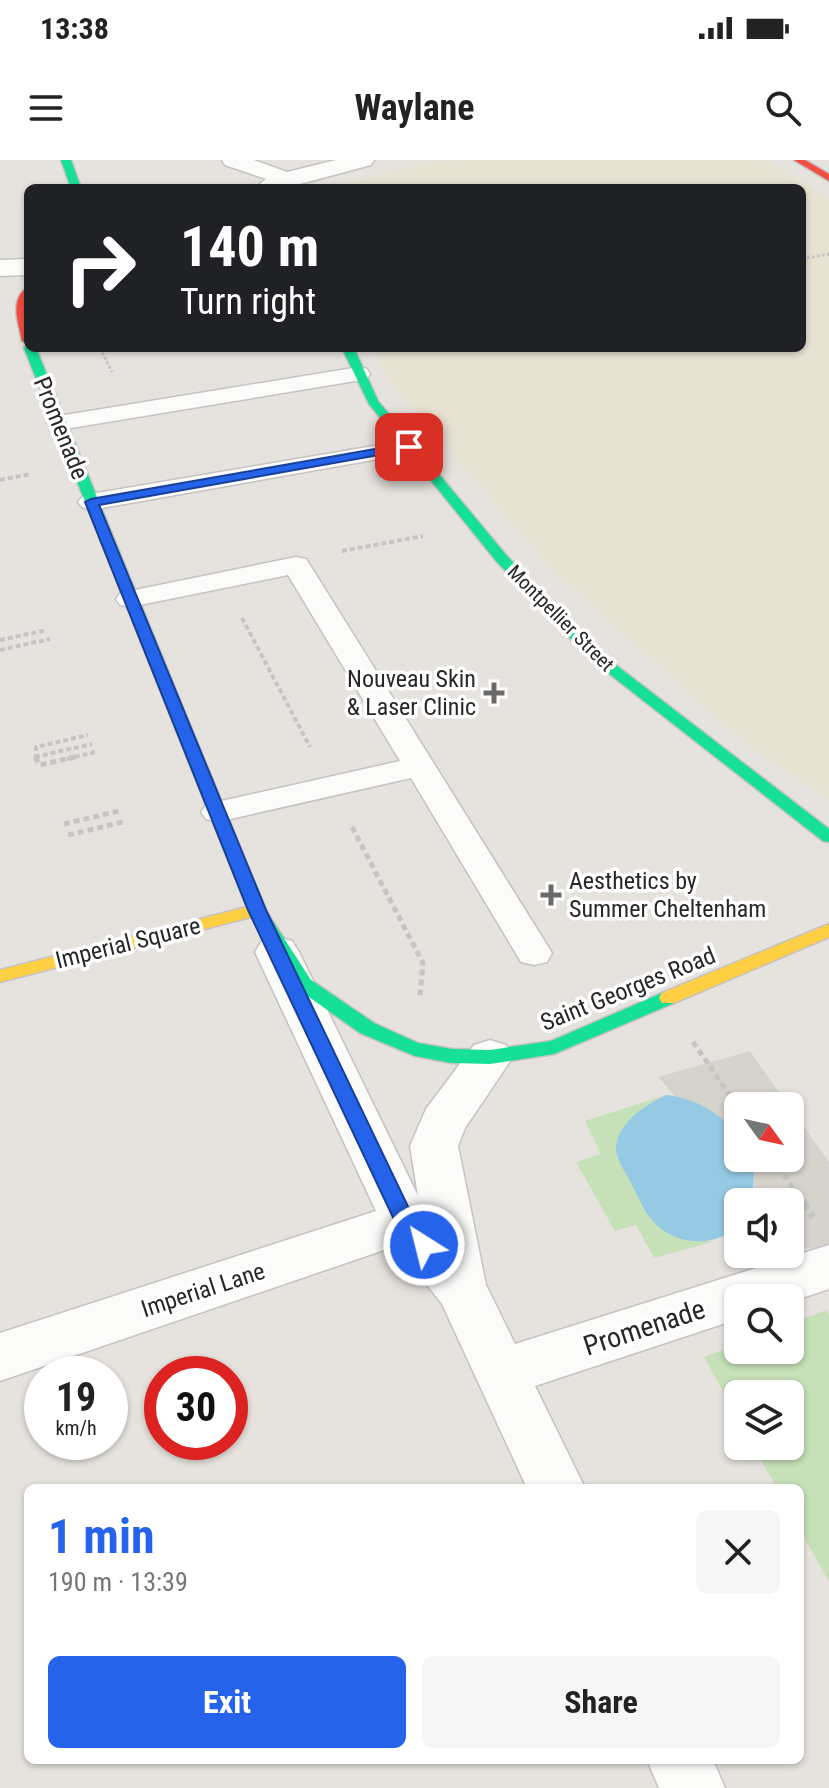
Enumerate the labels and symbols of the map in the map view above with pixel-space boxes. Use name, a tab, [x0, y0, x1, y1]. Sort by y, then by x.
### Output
street label: Promenade	[28, 373, 94, 483]
pin	[375, 413, 443, 481]
street label: Montpellier Street	[503, 560, 619, 676]
place label: Nouveau Skin & Laser Clinic	[347, 665, 476, 721]
marker: Nouveau Skin & Laser Clinic	[483, 682, 505, 704]
place label: Aesthetics by Summer Cheltenham	[569, 867, 766, 923]
marker: Aesthetics by Summer Cheltenham	[540, 884, 562, 906]
street label: Imperial Square	[53, 911, 203, 975]
street label: Saint Georges Road	[537, 941, 719, 1037]
north arrow	[724, 1092, 804, 1172]
position arrow	[382, 1203, 466, 1287]
street label: Imperial Lane	[138, 1257, 268, 1323]
street label: Promenade	[579, 1292, 709, 1363]
speed limit sign: 30	[144, 1356, 248, 1460]

